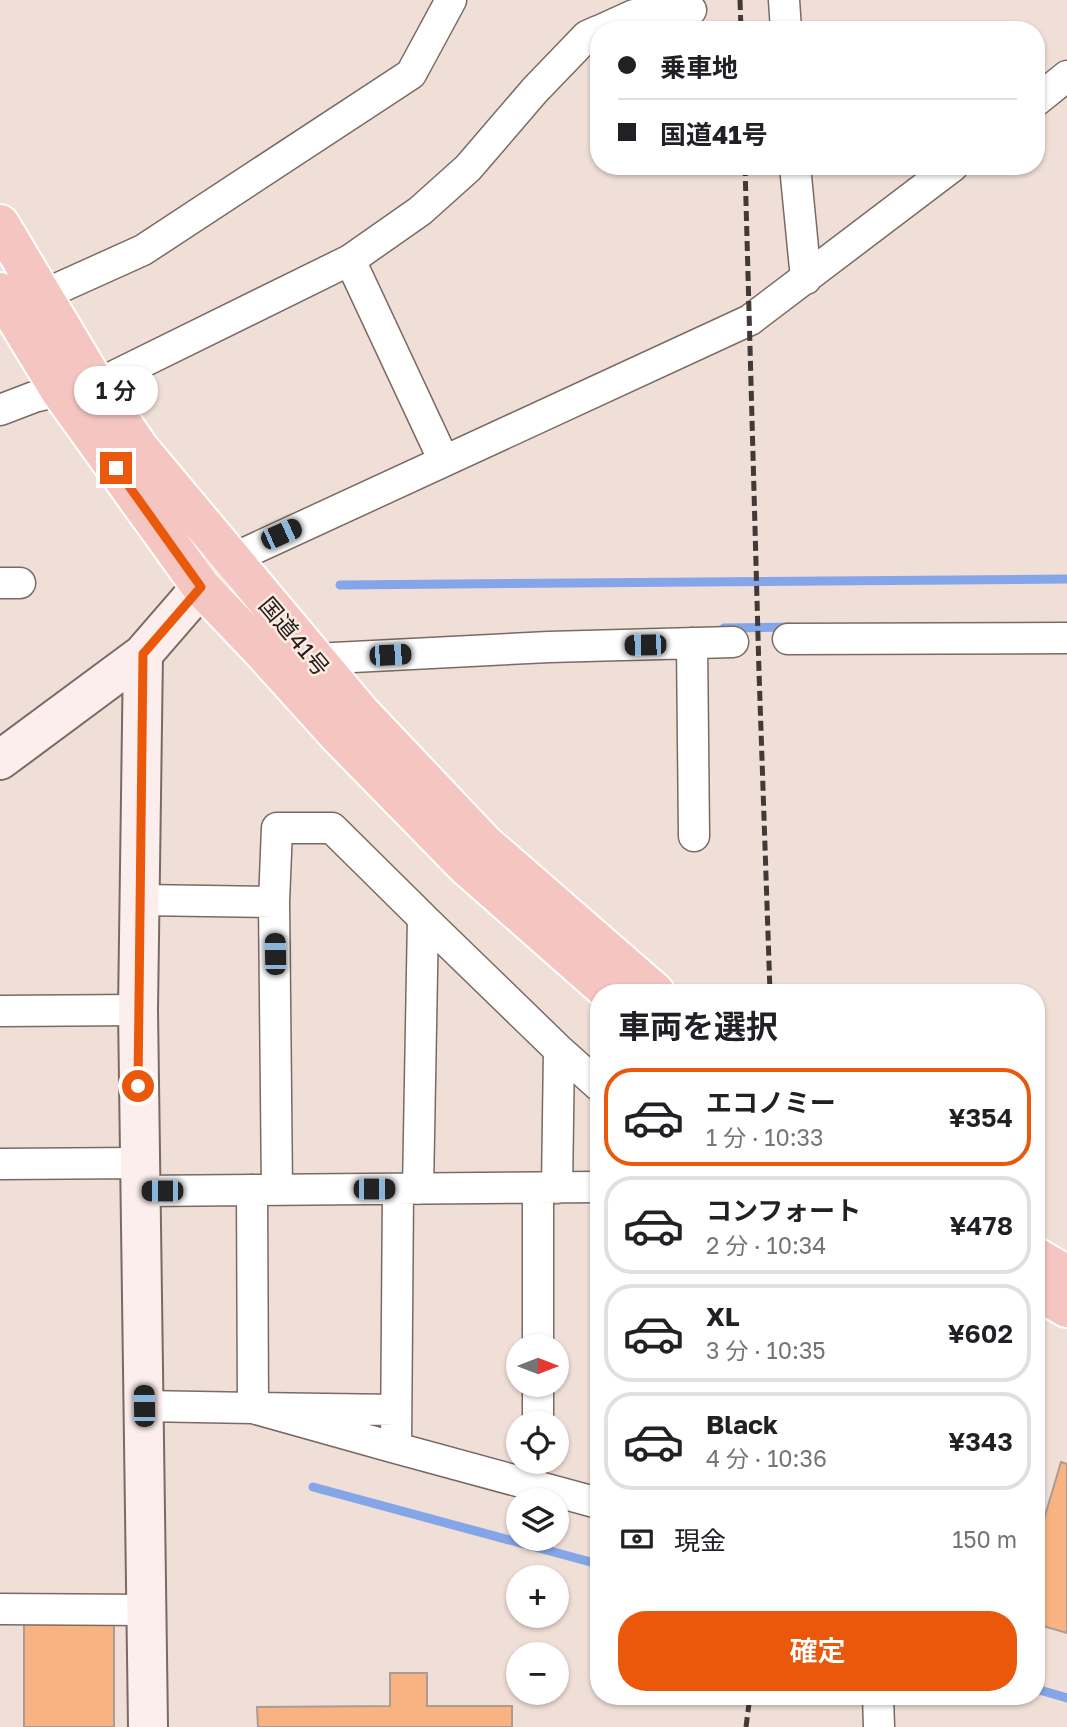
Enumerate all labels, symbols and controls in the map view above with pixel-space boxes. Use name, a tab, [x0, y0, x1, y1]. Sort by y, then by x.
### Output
text: 乗車地	[660, 52, 738, 83]
text: 国道41号	[660, 119, 768, 150]
callout: 1 分	[74, 366, 158, 416]
text: 1 分	[96, 376, 136, 404]
route end	[100, 452, 132, 484]
car	[258, 516, 305, 552]
street label: 国道41号	[254, 591, 336, 681]
car	[624, 634, 667, 656]
car	[369, 643, 412, 667]
car	[265, 933, 286, 975]
text: 車両を選択	[618, 1007, 778, 1045]
route start	[122, 1070, 154, 1102]
icon: car	[622, 1086, 685, 1149]
text: エコノミー	[706, 1087, 836, 1118]
text: ¥354	[948, 1102, 1013, 1133]
text: 1 分 · 10:33	[706, 1123, 824, 1151]
car	[354, 1179, 396, 1200]
car	[142, 1181, 184, 1202]
icon: car	[622, 1194, 685, 1257]
text: コンフォート	[706, 1195, 861, 1226]
text: ¥478	[949, 1210, 1013, 1241]
text: 2 分 · 10:34	[706, 1231, 826, 1259]
text: XL	[706, 1301, 740, 1332]
icon: car	[622, 1302, 685, 1365]
text: ¥602	[948, 1318, 1013, 1349]
north arrow	[506, 1334, 569, 1396]
map controls	[506, 1334, 569, 1705]
text: 3 分 · 10:35	[706, 1336, 826, 1364]
car	[134, 1385, 155, 1427]
text: Black	[706, 1409, 778, 1440]
icon: car	[622, 1410, 685, 1473]
button: locate	[506, 1411, 569, 1474]
text: ¥343	[948, 1426, 1013, 1457]
text: 4 分 · 10:36	[706, 1444, 827, 1472]
button: layers	[506, 1488, 569, 1551]
icon: cash	[618, 1520, 656, 1558]
text: 現金	[674, 1525, 726, 1556]
text: 150 m	[952, 1525, 1017, 1553]
button: +	[506, 1565, 569, 1628]
button: 確定	[618, 1611, 1017, 1691]
button: −	[506, 1642, 569, 1705]

